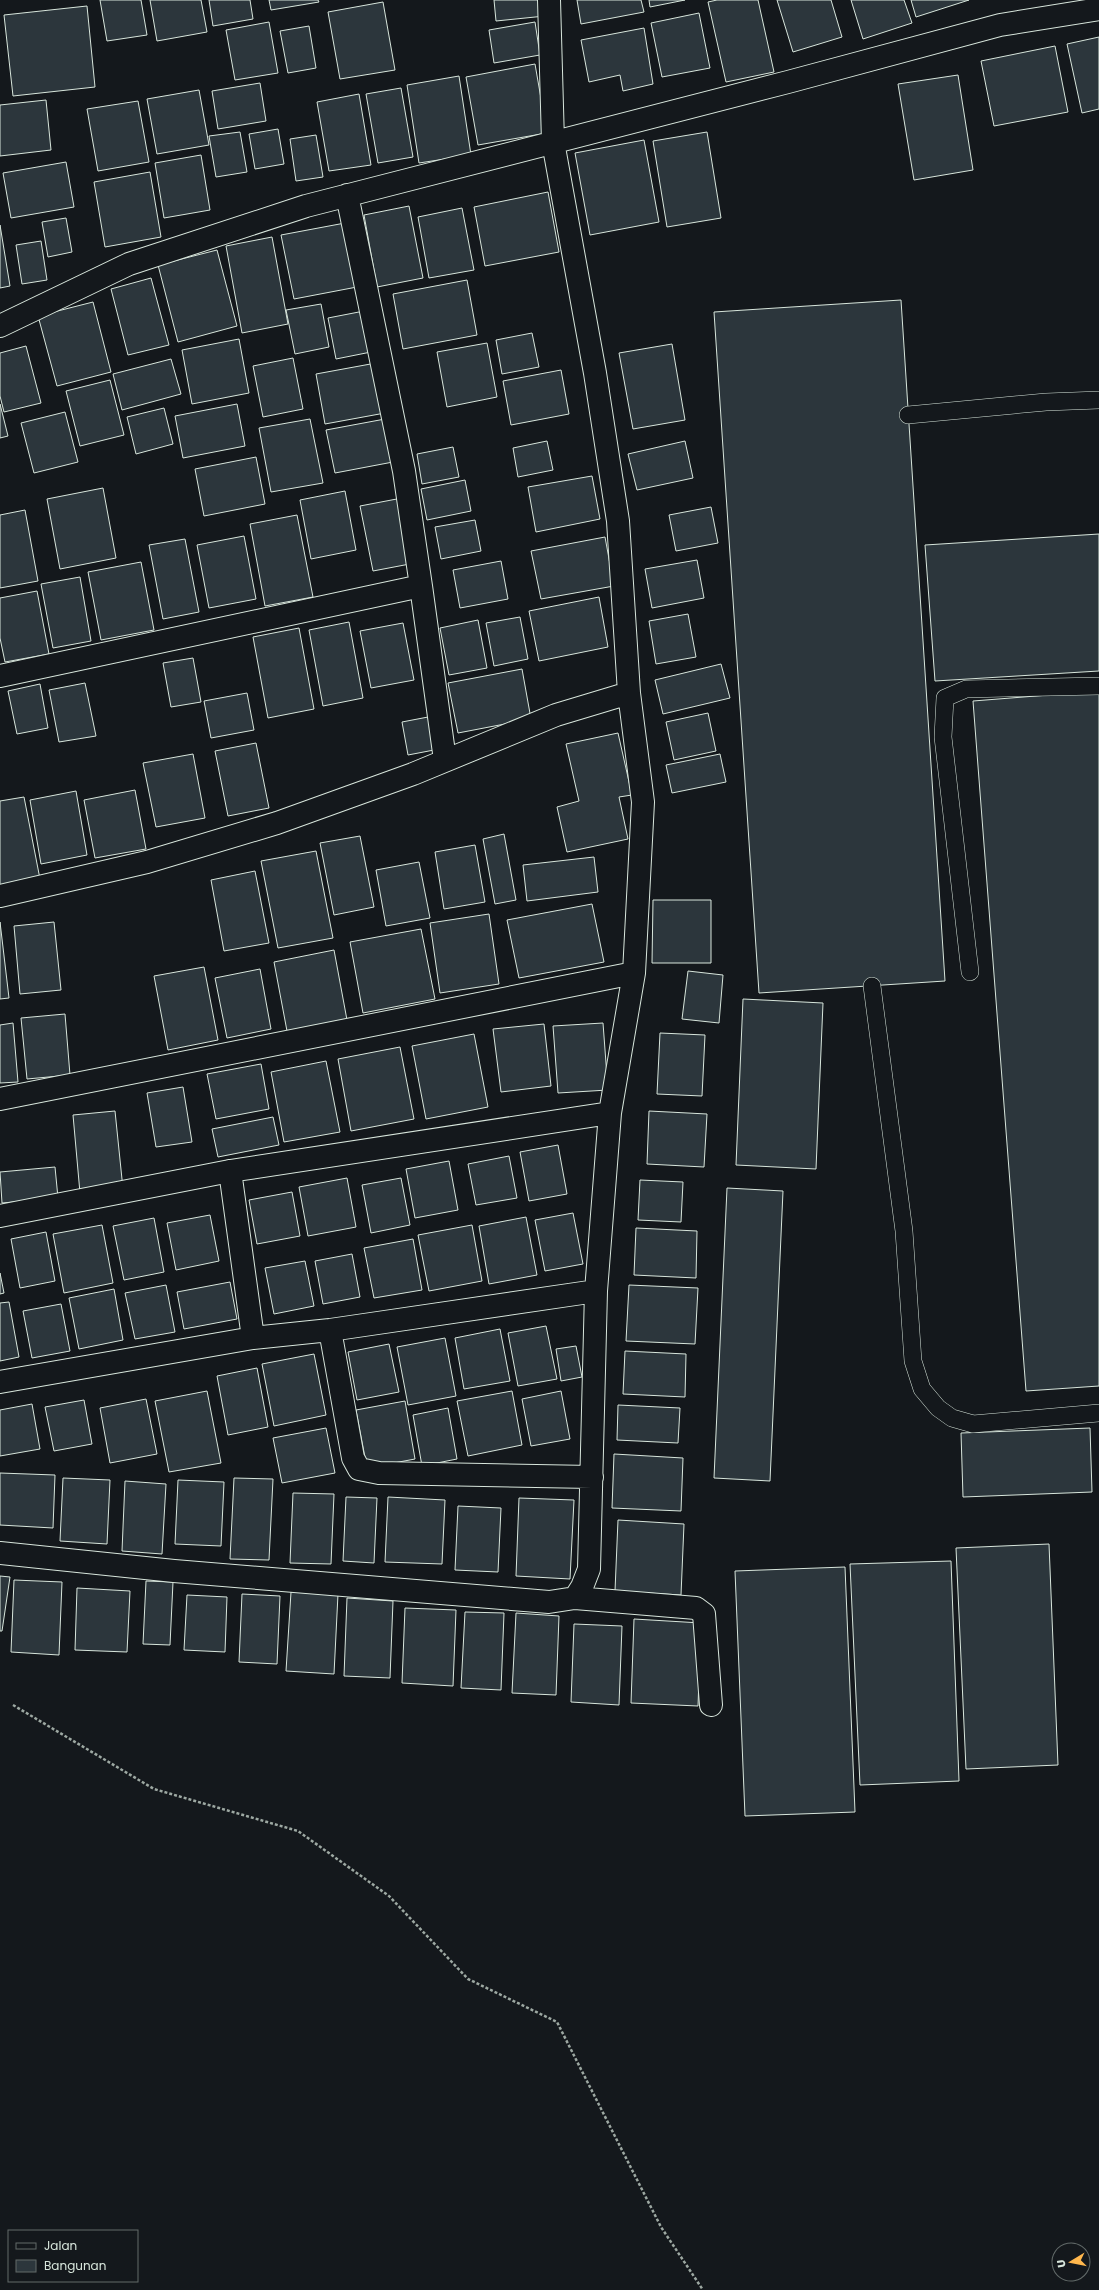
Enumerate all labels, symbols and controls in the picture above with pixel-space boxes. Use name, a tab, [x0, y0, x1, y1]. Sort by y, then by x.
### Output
legend	[8, 2230, 138, 2282]
text: Jalan	[44, 2237, 77, 2254]
north arrow	[1051, 2242, 1091, 2282]
text: Bangunan	[44, 2257, 106, 2274]
text: U	[1053, 2258, 1070, 2269]

